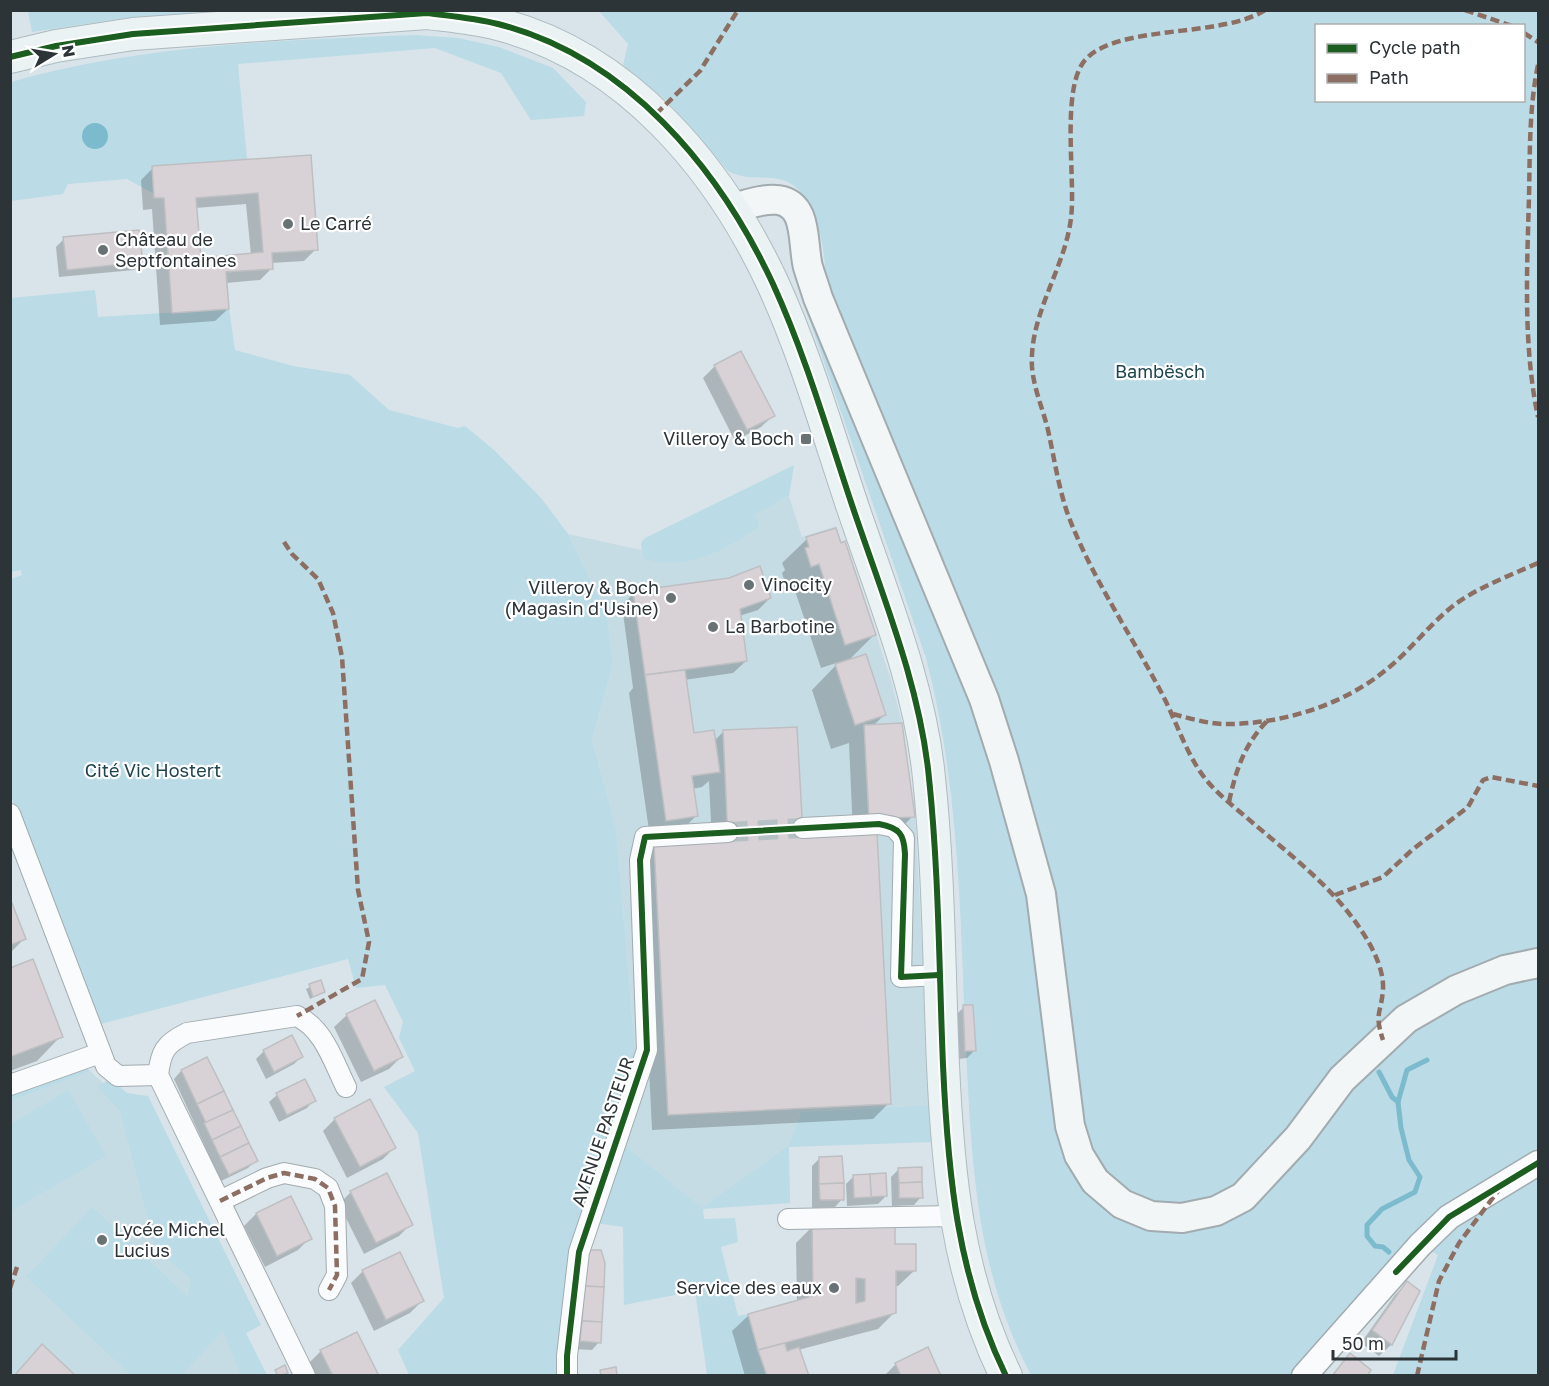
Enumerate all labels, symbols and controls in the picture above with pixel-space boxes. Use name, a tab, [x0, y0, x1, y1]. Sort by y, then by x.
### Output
north arrow	[24, 24, 84, 84]
legend	[1315, 24, 1525, 102]
text: Cycle path	[1369, 36, 1461, 58]
text: N	[58, 43, 80, 59]
text: Path	[1369, 66, 1409, 88]
place label: Le Carré	[300, 212, 372, 234]
marker: Le Carré	[281, 217, 295, 231]
place label: Château de Septfontaines	[115, 228, 237, 271]
marker: Château de Septfontaines	[96, 243, 110, 257]
park label: Bambësch	[1115, 360, 1205, 382]
place label: Villeroy & Boch	[663, 427, 794, 449]
marker: Villeroy & Boch	[799, 432, 813, 446]
place label: Vinocity	[761, 573, 832, 595]
place label: Villeroy & Boch (Magasin d'Usine)	[504, 576, 659, 619]
marker: Vinocity	[742, 578, 756, 592]
marker: Villeroy & Boch (Magasin d'Usine)	[664, 591, 678, 605]
place label: La Barbotine	[725, 615, 835, 637]
marker: La Barbotine	[706, 620, 720, 634]
park label: Cité Vic Hostert	[85, 759, 221, 781]
street label: AVENUE PASTEUR	[566, 1054, 638, 1209]
place label: Lycée Michel Lucius	[114, 1218, 225, 1261]
marker: Lycée Michel Lucius	[95, 1233, 109, 1247]
place label: Service des eaux	[676, 1276, 822, 1298]
marker: Service des eaux	[827, 1281, 841, 1295]
scale bar	[1333, 1323, 1456, 1361]
text: 50 m	[1342, 1332, 1384, 1354]

